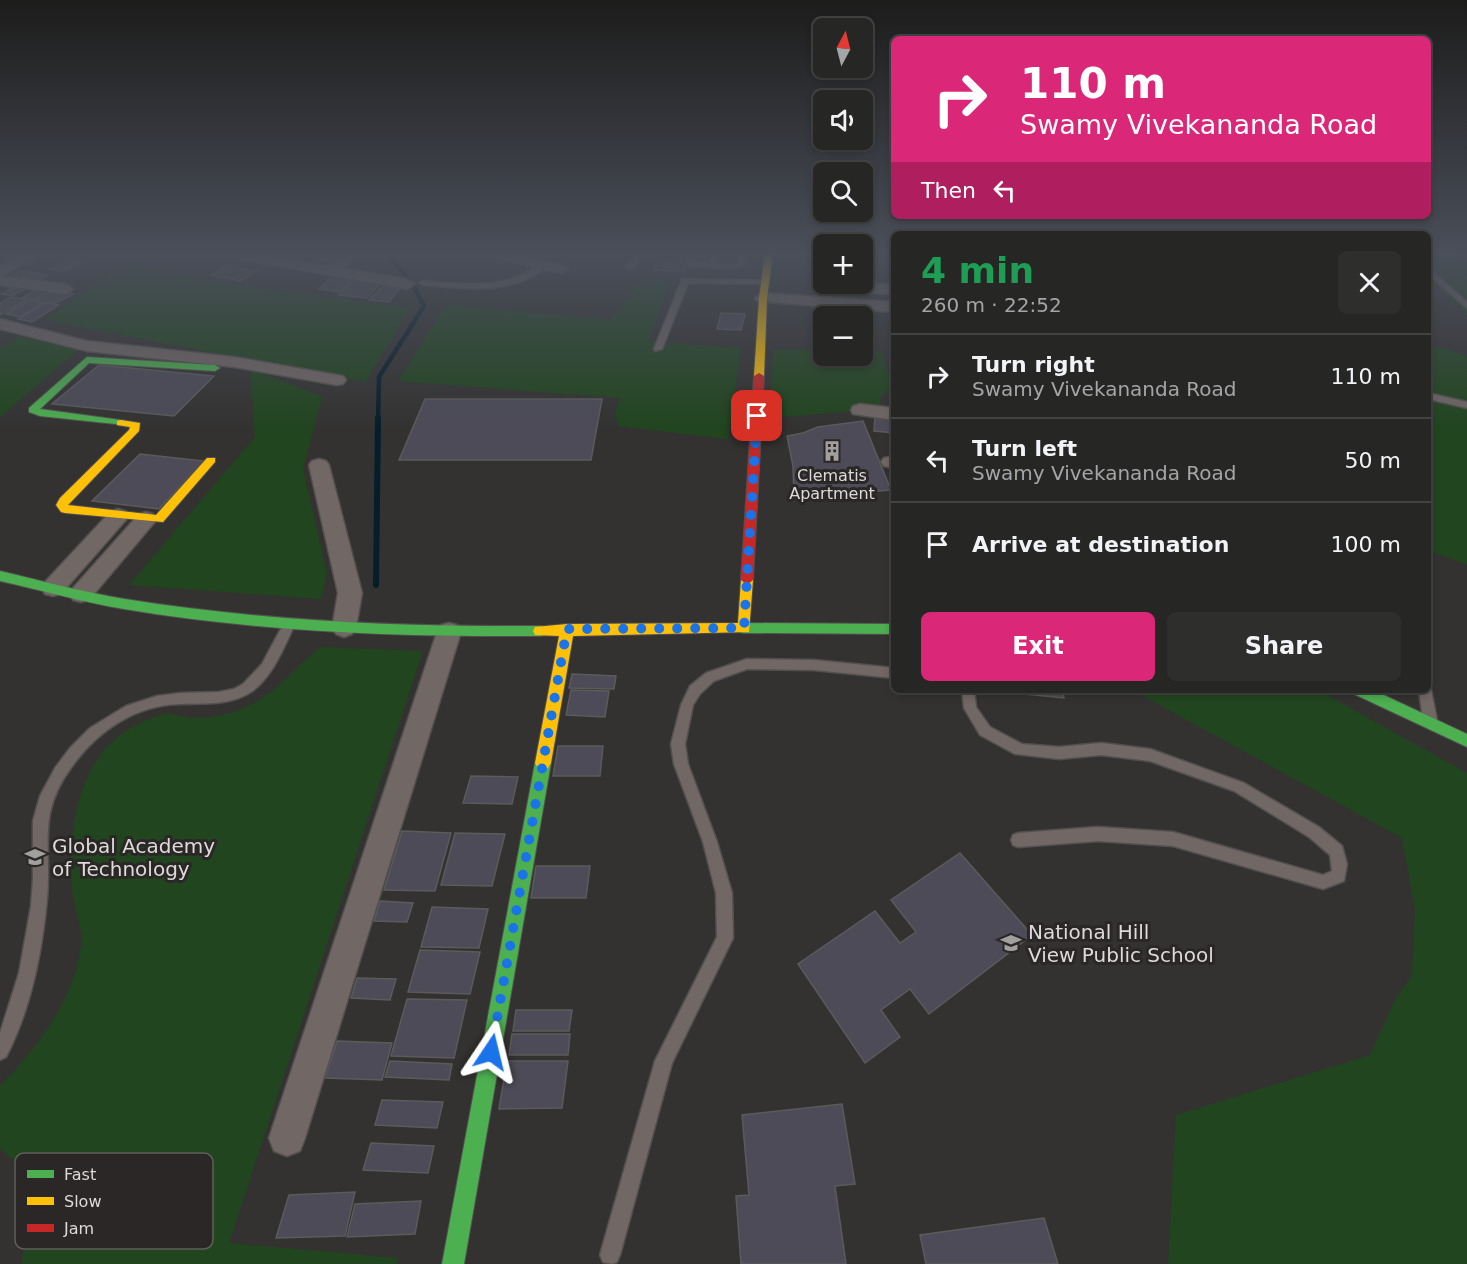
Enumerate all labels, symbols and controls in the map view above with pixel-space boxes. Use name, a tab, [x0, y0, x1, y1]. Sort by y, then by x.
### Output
north arrow	[813, 18, 873, 78]
map controls	[813, 18, 873, 366]
text: 110 m	[1020, 59, 1166, 108]
icon: right	[921, 60, 999, 138]
button: sound	[813, 90, 873, 150]
text: Swamy Vivekananda Road	[1020, 109, 1377, 140]
button: search	[813, 162, 873, 222]
icon: left	[988, 174, 1021, 207]
text: Then	[921, 178, 976, 203]
button: +	[813, 234, 873, 294]
text: 4 min	[921, 250, 1034, 291]
button: close	[1338, 251, 1401, 314]
text: 260 m · 22:52	[921, 293, 1062, 317]
button: −	[813, 306, 873, 366]
text: Turn right	[972, 352, 1095, 377]
icon: right	[921, 360, 954, 393]
text: 110 m	[1331, 364, 1401, 389]
text: Swamy Vivekananda Road	[972, 377, 1237, 401]
pin	[731, 390, 782, 441]
icon: arrive	[740, 399, 773, 432]
text: Turn left	[972, 436, 1077, 461]
building icon: Clematis Apartment	[820, 439, 844, 463]
icon: left	[921, 444, 954, 477]
text: 50 m	[1345, 448, 1401, 473]
text: Swamy Vivekananda Road	[972, 461, 1237, 485]
place label: Clematis Apartment	[789, 466, 875, 503]
icon: arrive	[921, 528, 954, 561]
text: Arrive at destination	[972, 532, 1229, 557]
text: 100 m	[1331, 532, 1401, 557]
button: Exit	[921, 612, 1155, 681]
button: Share	[1167, 612, 1401, 681]
place label: Global Academy of Technology	[52, 834, 215, 881]
school or university icon: Global Academy of Technology	[23, 845, 47, 869]
place label: National Hill View Public School	[1028, 920, 1214, 967]
school or university icon: National Hill View Public School	[999, 931, 1023, 955]
position arrow	[459, 1020, 523, 1084]
legend	[15, 1153, 213, 1249]
text: Fast	[64, 1165, 96, 1184]
text: Slow	[64, 1192, 101, 1211]
text: Jam	[63, 1219, 94, 1238]

